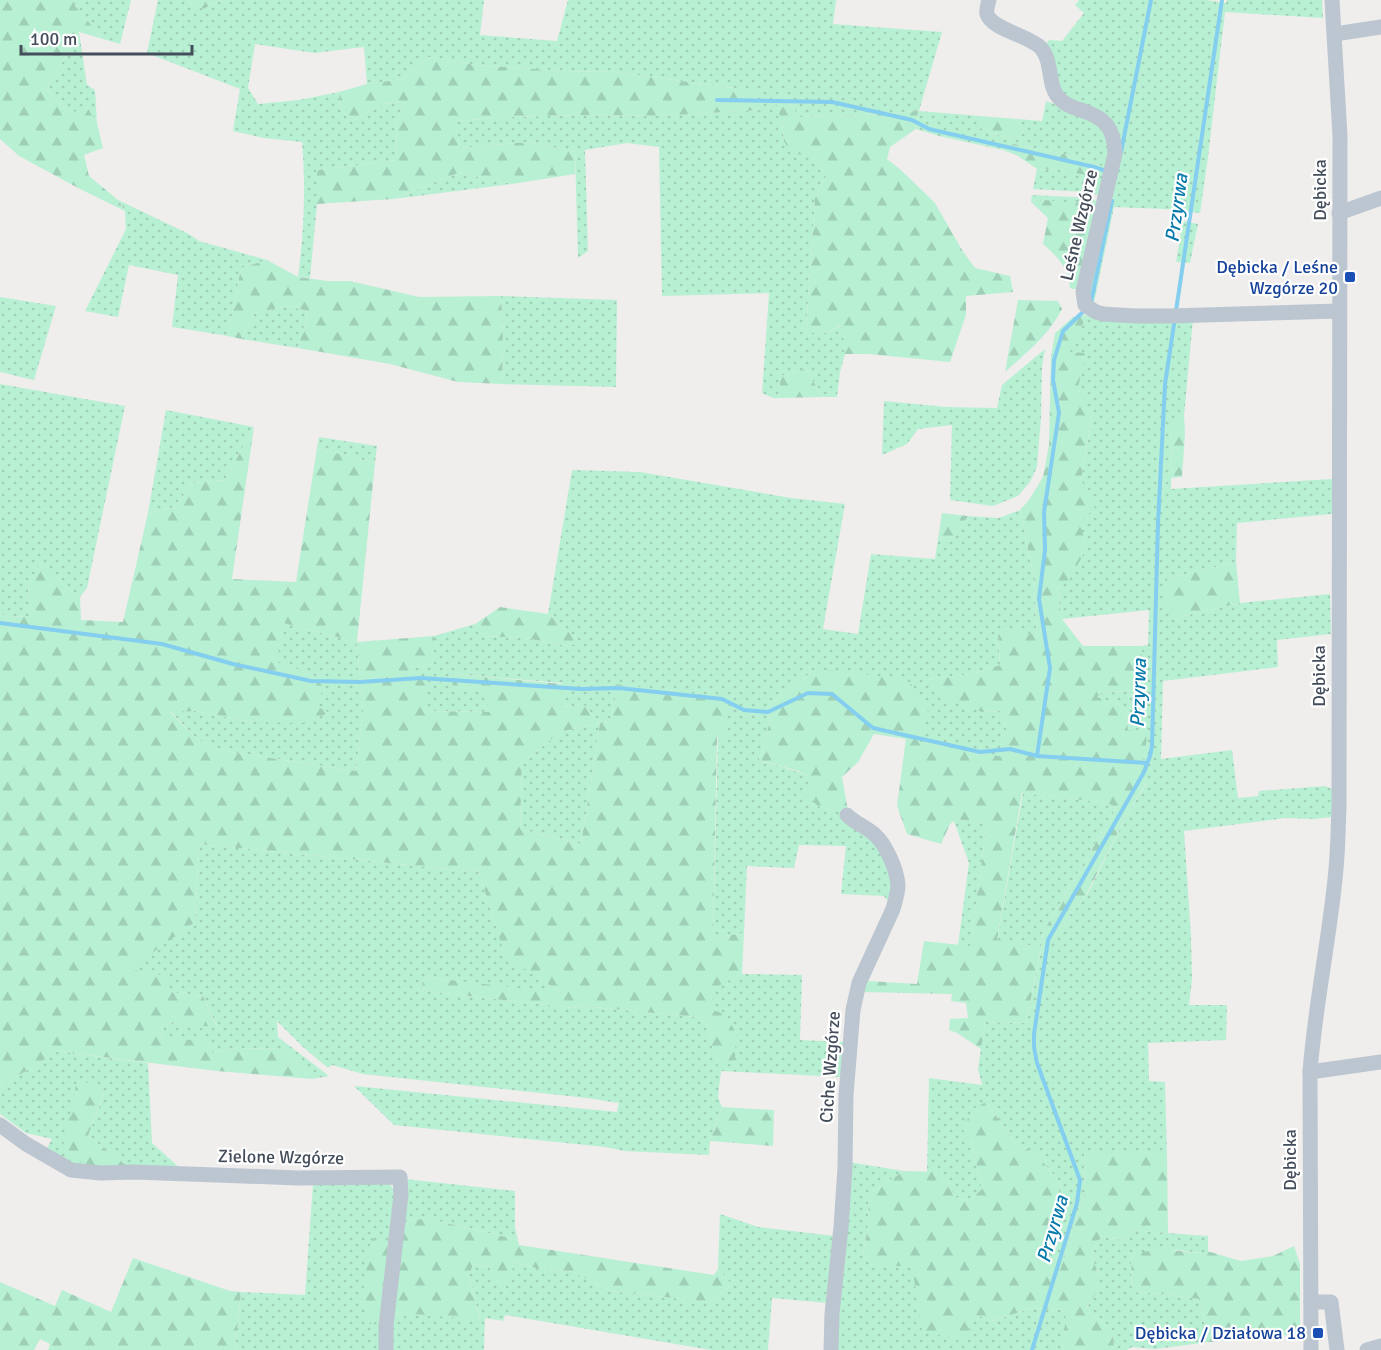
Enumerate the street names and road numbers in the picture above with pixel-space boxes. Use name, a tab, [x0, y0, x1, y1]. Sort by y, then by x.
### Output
street label: Dębicka	[1309, 159, 1331, 221]
street label: Leśne Wzgórze	[1056, 167, 1102, 283]
street label: Dębicka	[1308, 645, 1330, 707]
street label: Ciche Wzgórze	[815, 1010, 845, 1124]
street label: Dębicka	[1279, 1129, 1301, 1191]
street label: Zielone Wzgórze	[218, 1145, 344, 1169]

